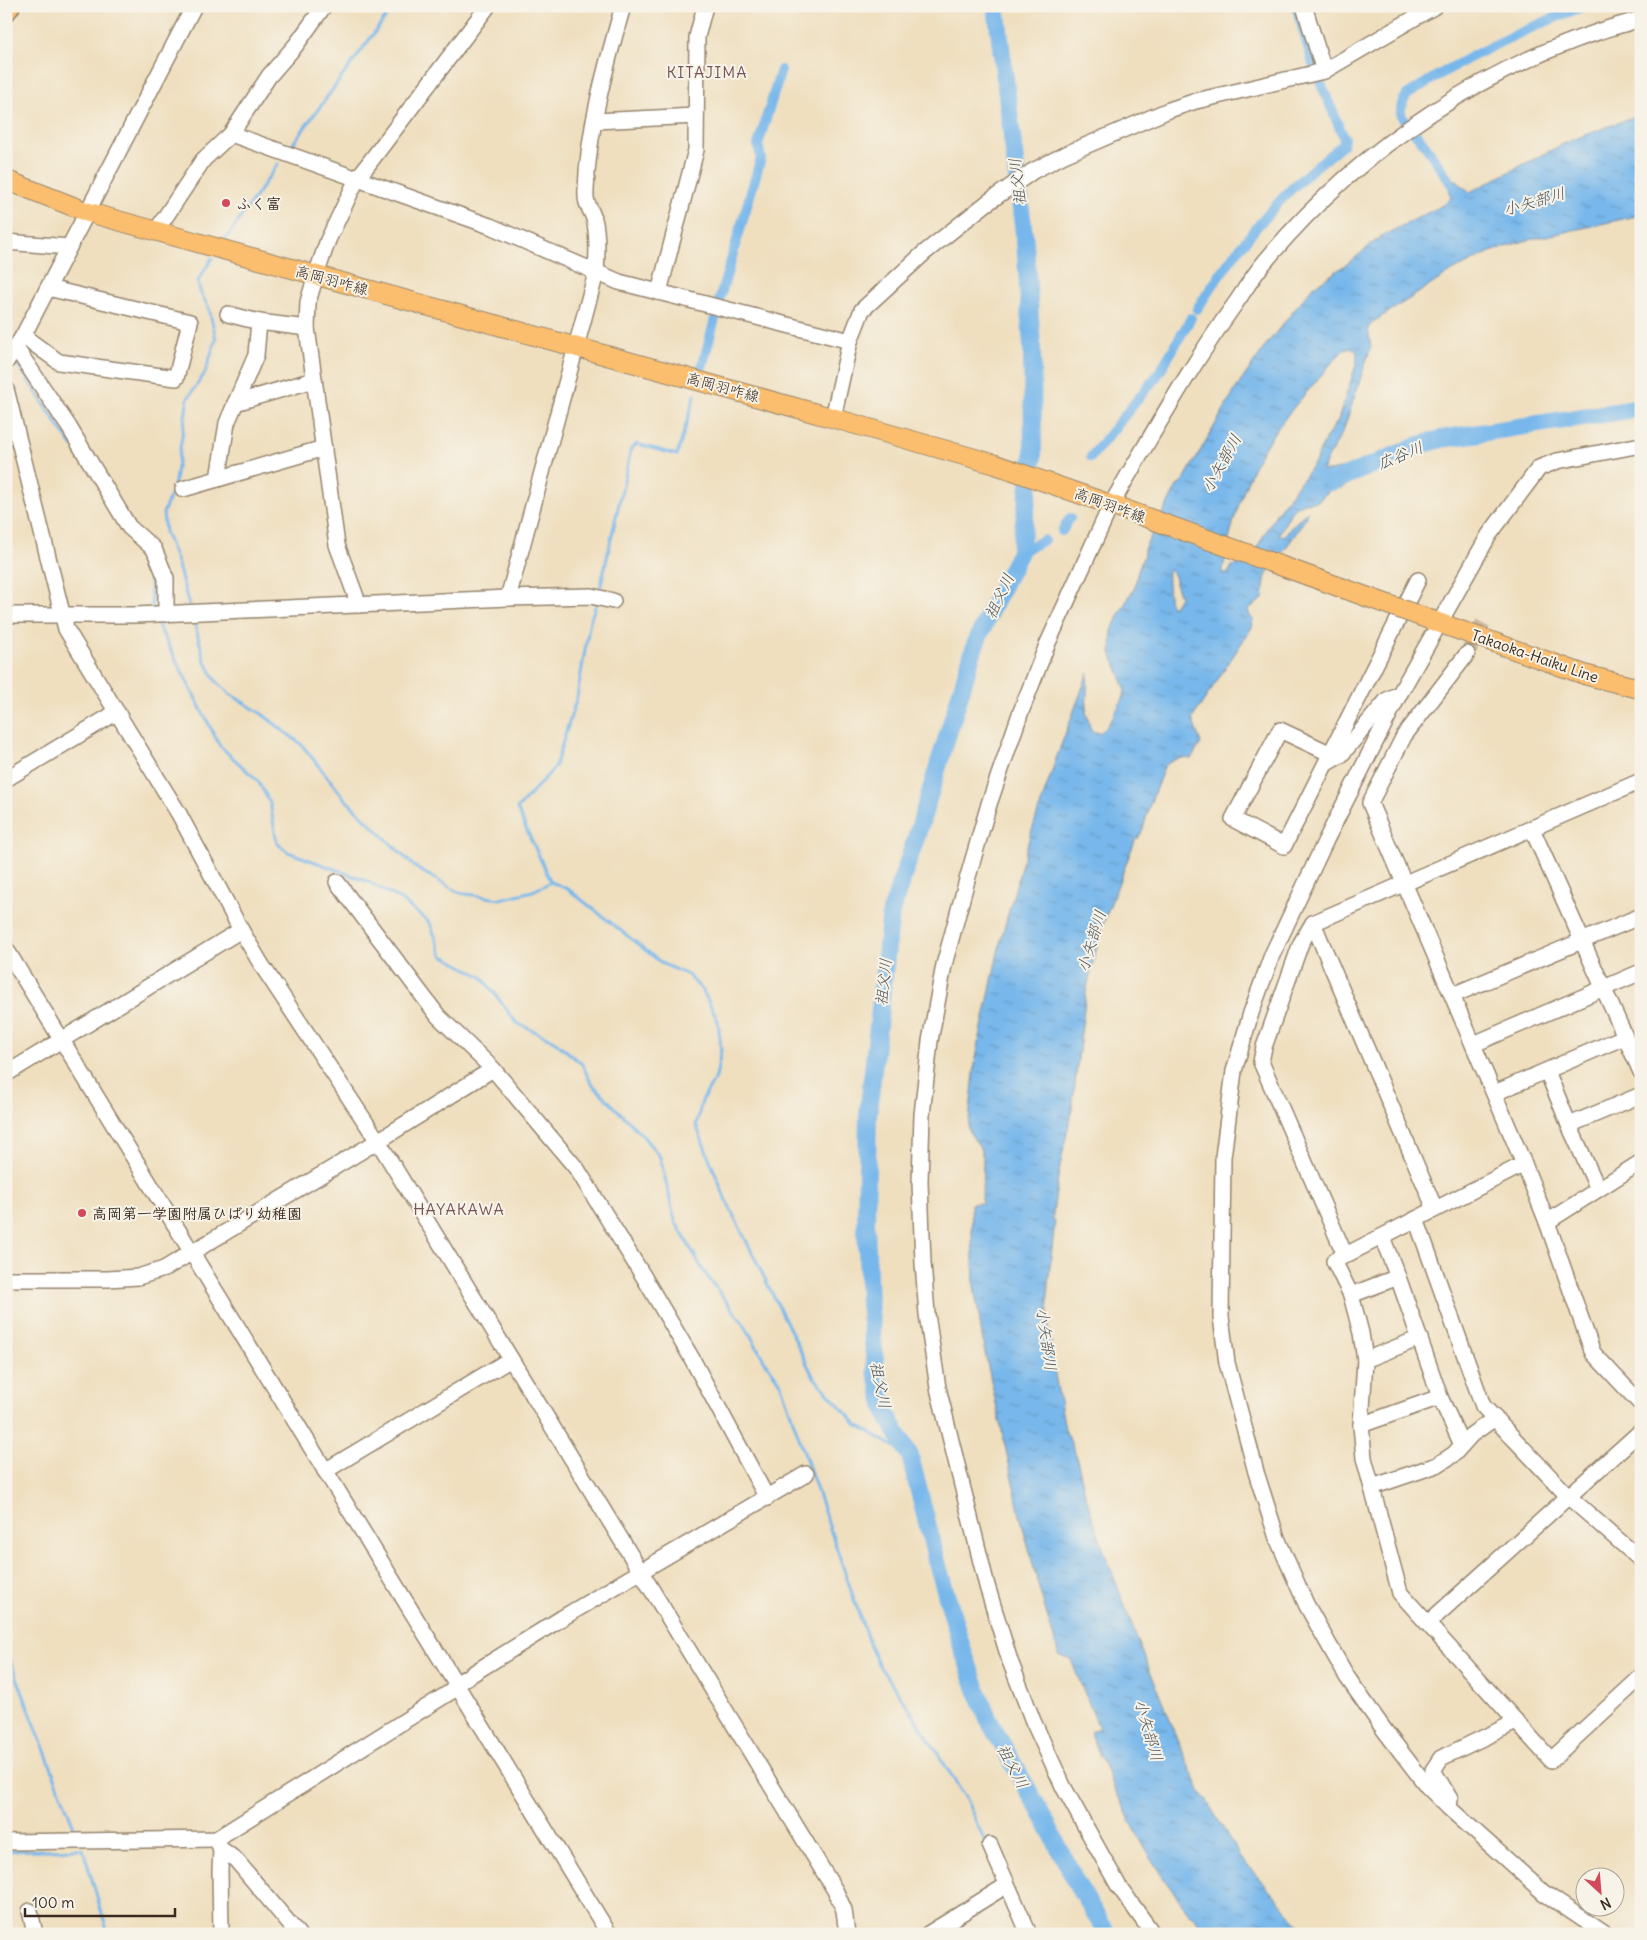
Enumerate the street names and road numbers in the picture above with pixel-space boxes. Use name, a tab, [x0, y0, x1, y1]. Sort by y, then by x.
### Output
street label: 高岡羽咋線	[293, 261, 371, 299]
street label: 高岡羽咋線	[684, 368, 762, 406]
street label: 高岡羽咋線	[1072, 483, 1148, 527]
street label: Takaoka-Haiku Line	[1469, 625, 1601, 687]

